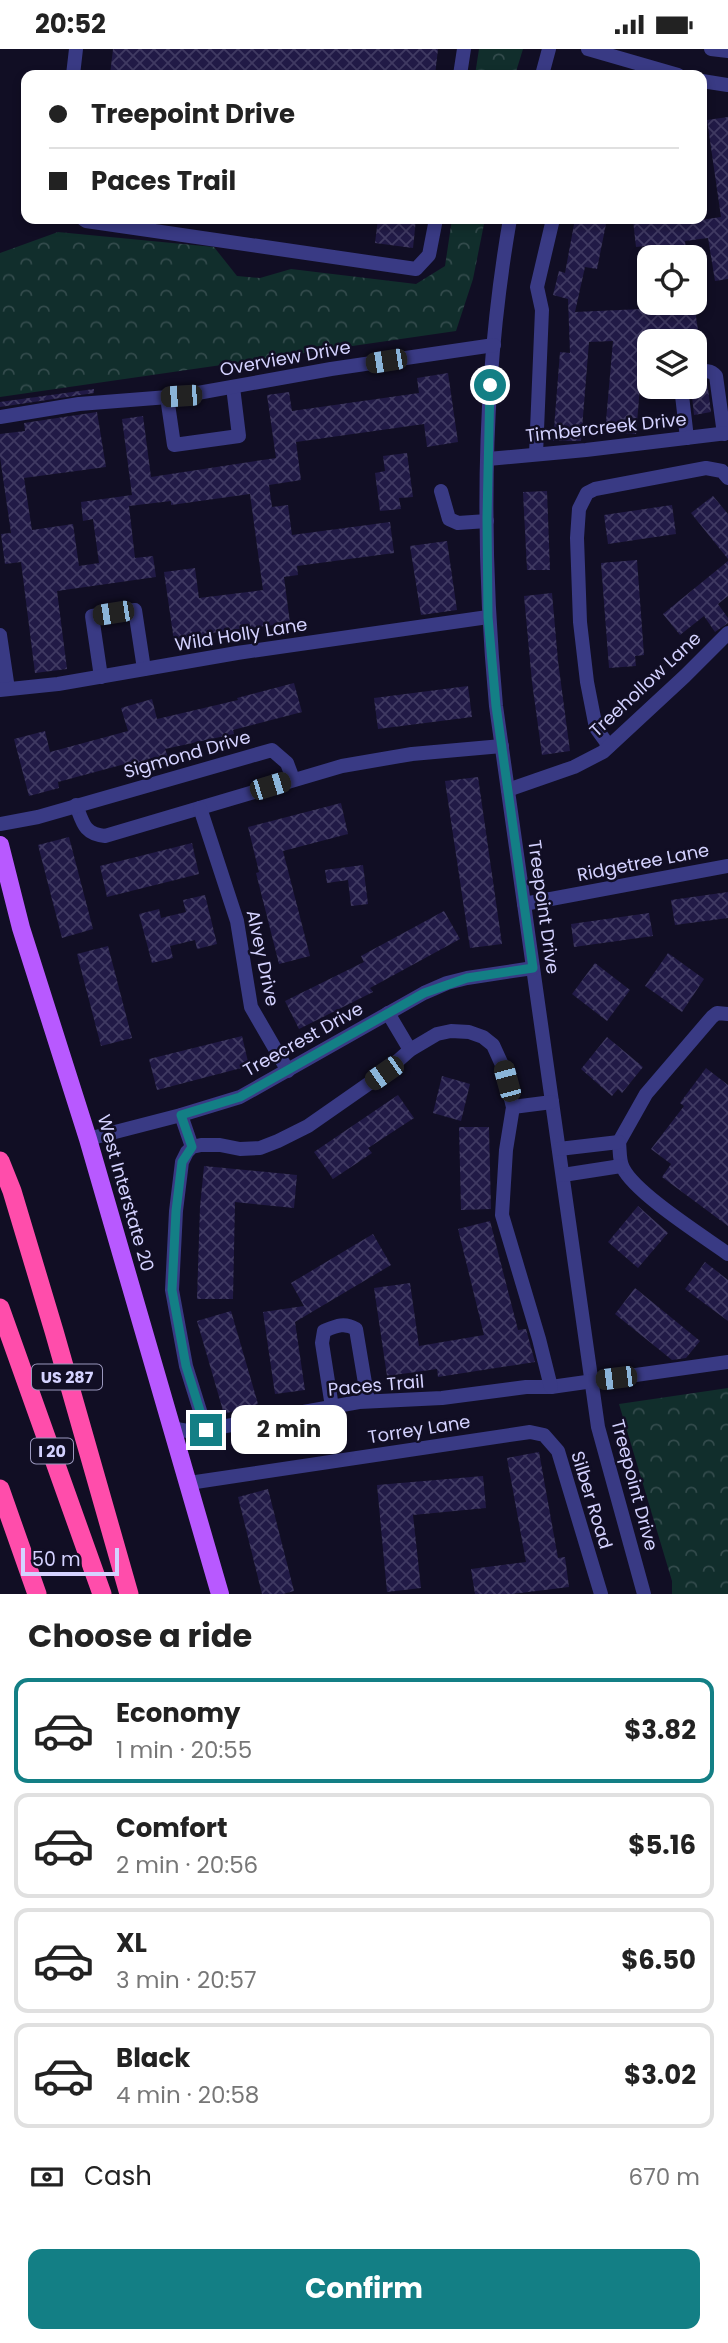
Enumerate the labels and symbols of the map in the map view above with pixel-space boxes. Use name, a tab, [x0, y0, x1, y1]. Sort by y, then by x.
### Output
street label: Overview Drive	[218, 334, 352, 382]
car	[364, 347, 409, 375]
route start	[474, 369, 506, 401]
car	[160, 384, 203, 408]
street label: Timbercreek Drive	[524, 406, 688, 448]
car	[91, 599, 136, 627]
street label: Wild Holly Lane	[173, 611, 309, 657]
street label: Treehollow Lane	[584, 626, 706, 742]
street label: Sigmond Drive	[121, 724, 253, 784]
car	[247, 770, 294, 802]
street label: Ridgetree Lane	[575, 837, 711, 887]
street label: Treepoint Drive	[522, 838, 566, 976]
street label: Alvey Drive	[241, 908, 285, 1008]
street label: Treecrest Drive	[239, 996, 367, 1082]
car	[361, 1052, 408, 1094]
car	[492, 1058, 523, 1104]
street label: West Interstate 20	[92, 1112, 160, 1274]
road number: US 287	[32, 1365, 102, 1389]
car	[594, 1365, 639, 1391]
street label: Paces Trail	[327, 1368, 425, 1402]
callout: 2 min	[230, 1405, 346, 1455]
street label: Torrey Lane	[366, 1409, 472, 1449]
route end	[190, 1414, 222, 1446]
street label: Treepoint Drive	[605, 1417, 665, 1553]
road number: I 20	[31, 1439, 73, 1463]
street label: Silber Road	[565, 1448, 619, 1552]
scale bar	[21, 1545, 119, 1577]

